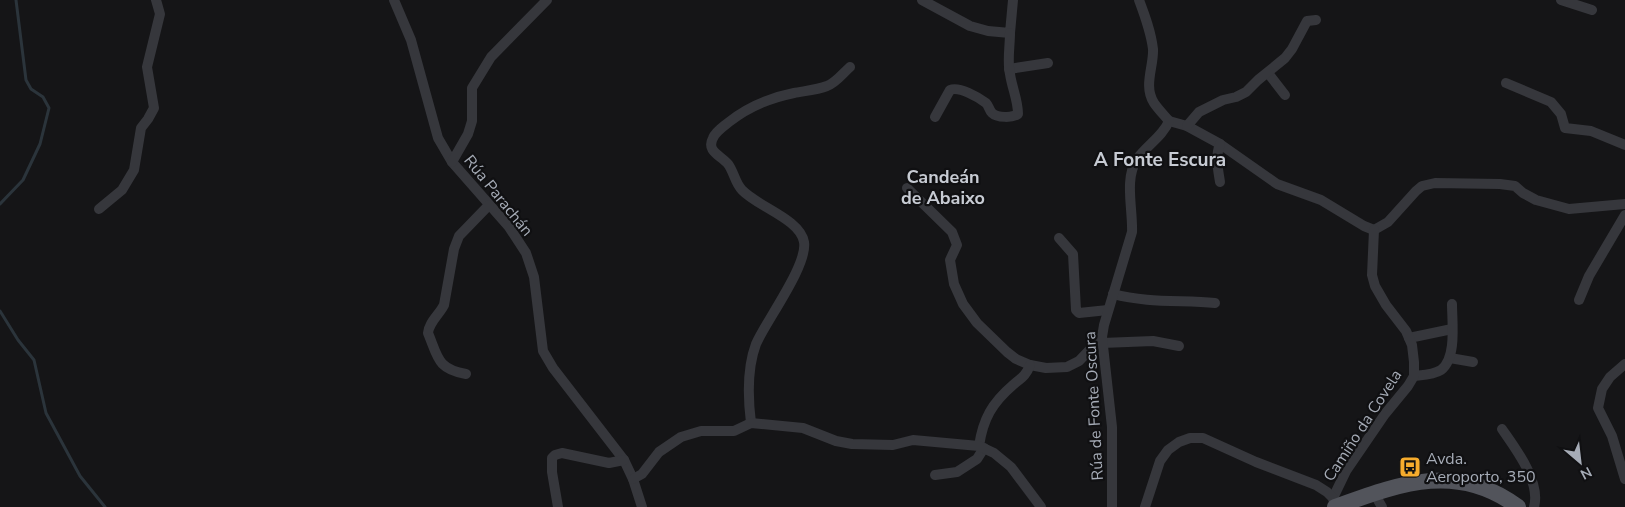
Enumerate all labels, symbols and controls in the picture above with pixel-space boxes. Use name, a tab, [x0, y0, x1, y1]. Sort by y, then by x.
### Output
district label: A Fonte Escura	[1094, 147, 1226, 173]
street label: Rúa Parachán	[459, 150, 538, 241]
district label: Candeán de Abaixo	[901, 165, 985, 210]
street label: Rúa de Fonte Oscura	[1079, 331, 1109, 481]
street label: Camiño da Covela	[1318, 365, 1407, 486]
north arrow	[1555, 437, 1605, 487]
place label: Avda. Aeroporto, 350	[1426, 448, 1536, 488]
bus stop icon: Avda. Aeroporto, 350	[1398, 455, 1422, 479]
text: N	[1577, 462, 1595, 484]

